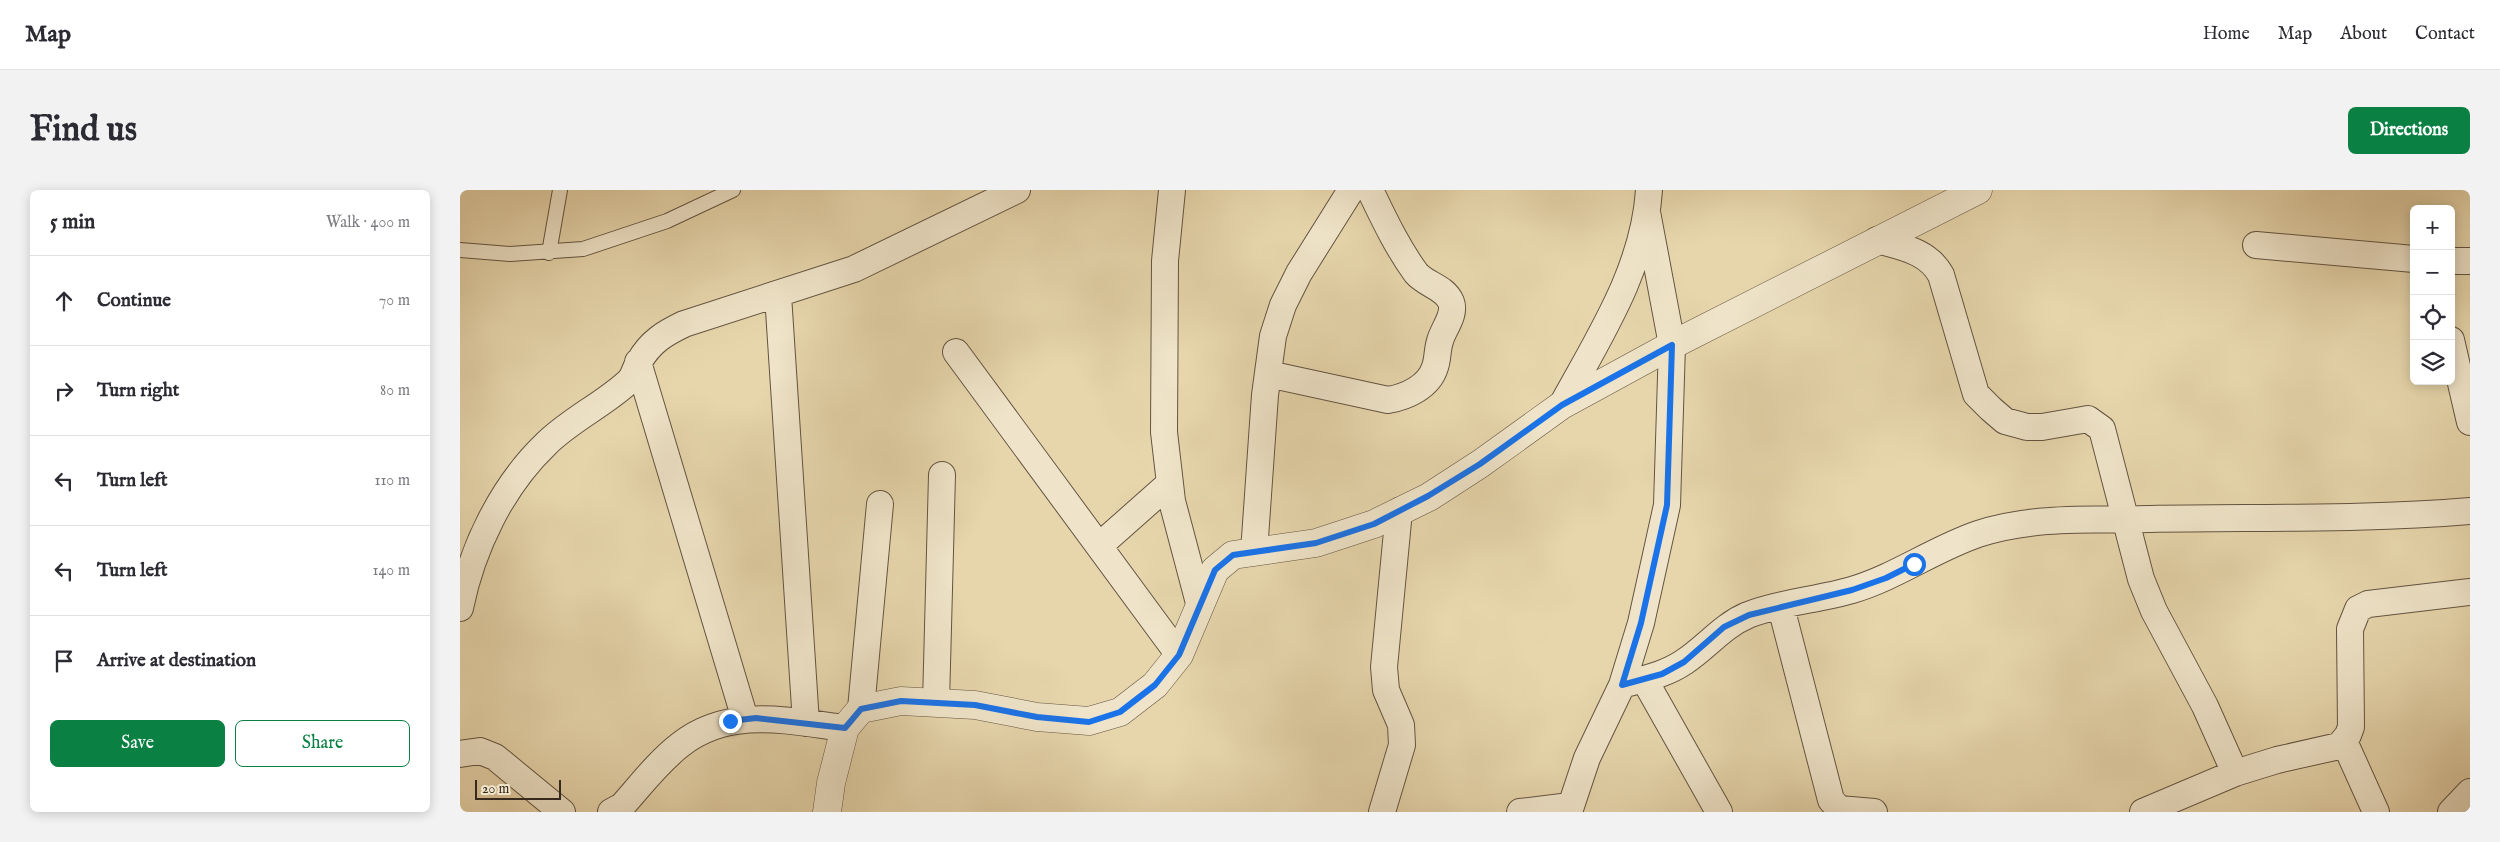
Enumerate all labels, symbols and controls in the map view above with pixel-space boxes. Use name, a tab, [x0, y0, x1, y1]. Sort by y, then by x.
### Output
text: Map	[25, 19, 71, 50]
text: Home	[2203, 23, 2250, 46]
text: Map	[2278, 23, 2312, 46]
text: About	[2340, 23, 2387, 46]
text: Contact	[2415, 23, 2475, 46]
button: Directions	[2348, 107, 2470, 154]
text: Find us	[30, 108, 137, 153]
map controls	[2410, 205, 2455, 385]
button: +	[2410, 205, 2455, 250]
text: 5 min	[50, 209, 95, 236]
text: Walk · 400 m	[326, 213, 410, 233]
button: −	[2410, 250, 2455, 295]
icon: ahead	[50, 287, 78, 315]
text: Continue	[97, 289, 171, 313]
text: 70 m	[379, 291, 410, 311]
button: locate	[2410, 295, 2455, 340]
button: layers	[2410, 340, 2455, 385]
icon: right	[50, 377, 78, 405]
text: Turn right	[97, 379, 179, 403]
text: 80 m	[380, 381, 410, 401]
icon: left	[50, 467, 78, 495]
text: Turn left	[97, 469, 168, 493]
text: 110 m	[374, 471, 410, 491]
route start	[1903, 553, 1926, 576]
icon: left	[50, 557, 78, 585]
text: Turn left	[97, 559, 168, 583]
text: 140 m	[372, 561, 410, 581]
icon: arrive	[50, 647, 78, 675]
text: Arrive at destination	[97, 649, 256, 673]
route end	[719, 710, 742, 733]
button: Save	[50, 720, 225, 767]
button: Share	[235, 720, 410, 767]
scale bar	[475, 777, 561, 800]
text: 20 m	[482, 780, 509, 798]

